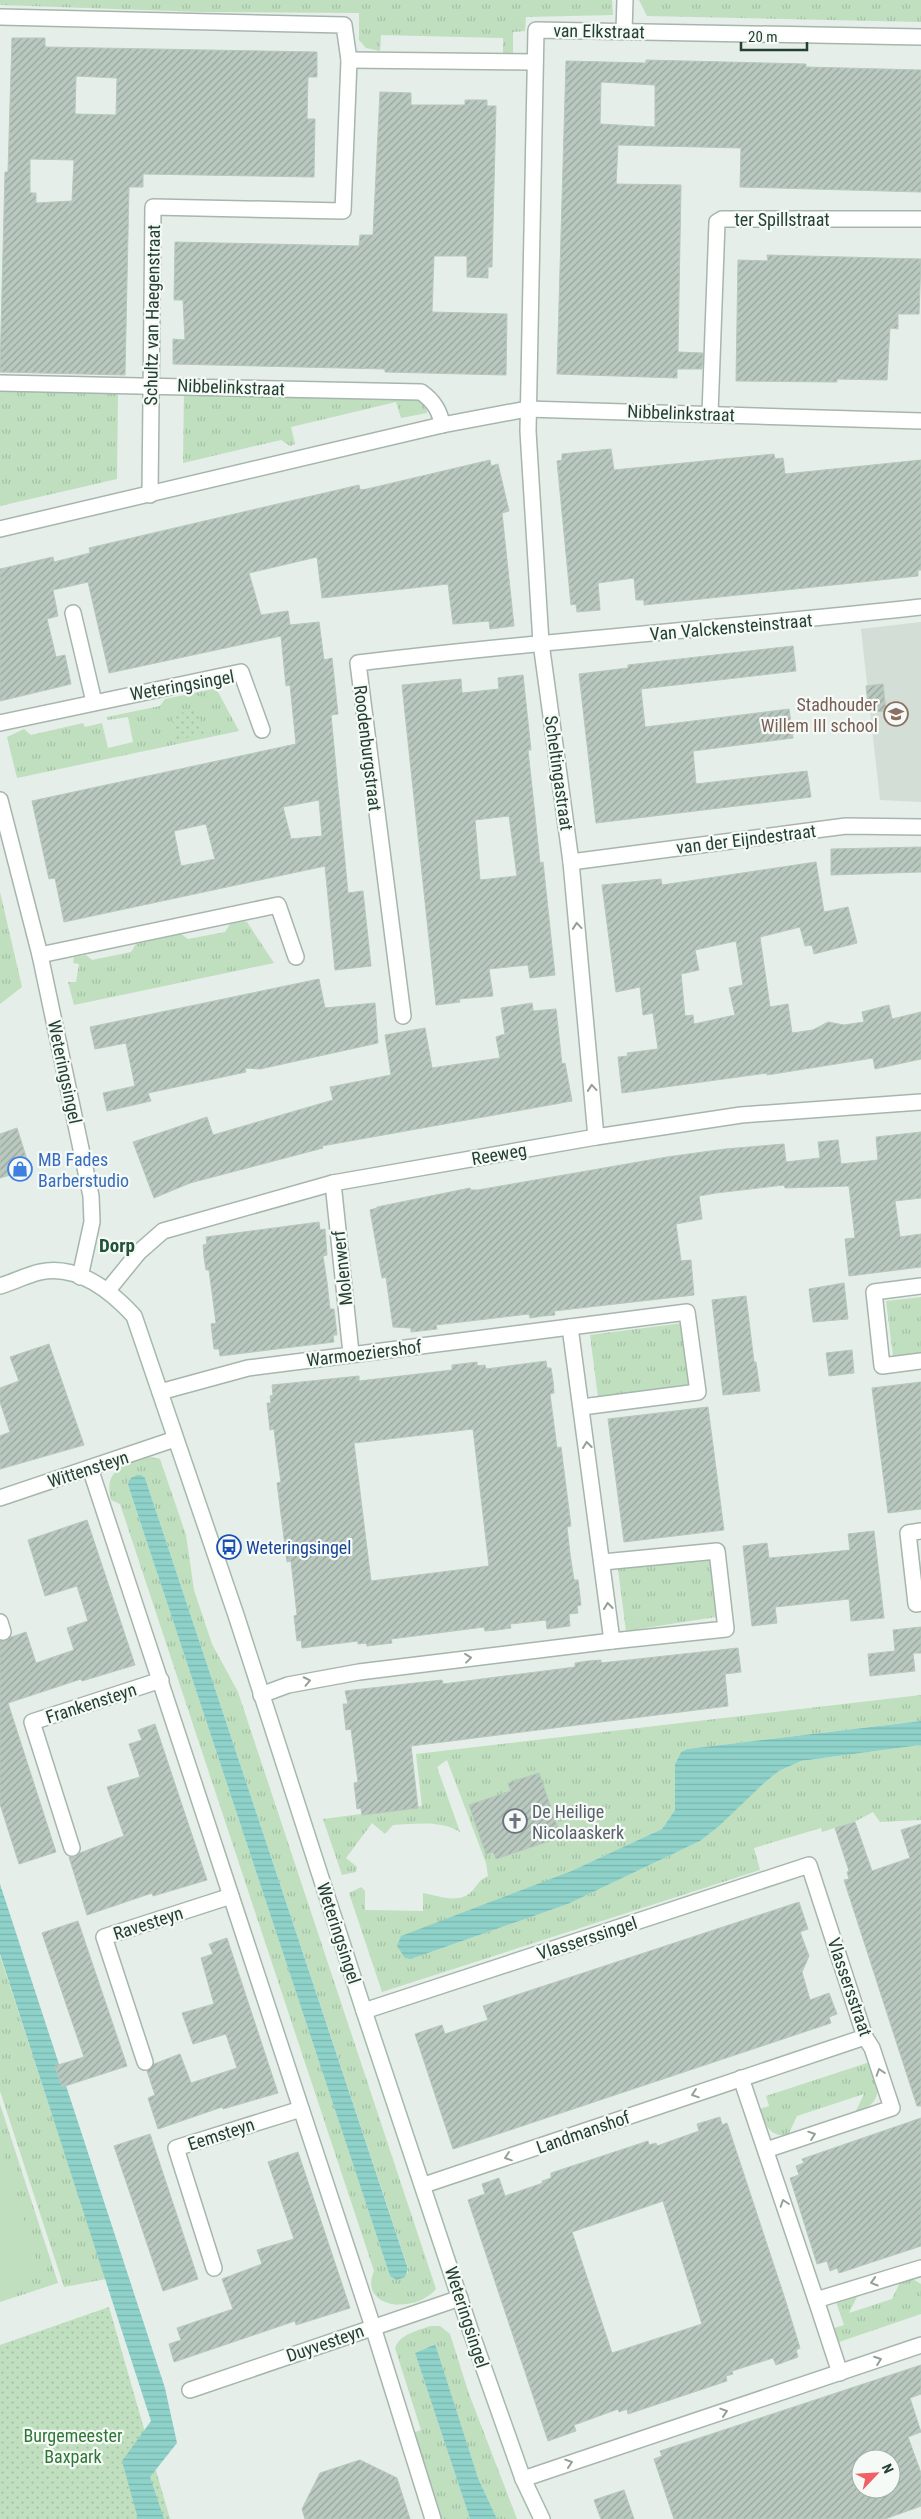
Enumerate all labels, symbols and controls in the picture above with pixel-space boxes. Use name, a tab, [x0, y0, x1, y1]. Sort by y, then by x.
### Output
street label: van Elkstraat	[553, 20, 645, 42]
scale bar	[741, 20, 807, 52]
text: 20 m	[748, 28, 778, 46]
street label: ter Spillstraat	[734, 209, 830, 230]
street label: Schultz van Haegenstraat	[140, 224, 164, 406]
street label: Nibbelinkstraat	[177, 375, 285, 399]
street label: Nibbelinkstraat	[627, 401, 735, 425]
street label: Van Valckensteinstraat	[649, 609, 813, 645]
street label: Weteringsingel	[128, 666, 236, 704]
street label: Roodenburgstraat	[350, 684, 386, 812]
place label: Stadhouder Willem III school	[761, 694, 879, 736]
school or university icon: Stadhouder Willem III school	[883, 701, 909, 727]
street label: Scheltingastraat	[541, 714, 577, 832]
street label: van der Eijndestraat	[675, 820, 817, 858]
one-way arrow	[572, 922, 583, 930]
street label: Weteringsingel	[44, 1018, 86, 1126]
one-way arrow	[586, 1084, 597, 1092]
street label: Reeweg	[470, 1139, 528, 1169]
place label: MB Fades Barberstudio	[38, 1149, 129, 1191]
shop icon: MB Fades Barberstudio	[7, 1156, 33, 1182]
street label: Molenwerf	[328, 1229, 356, 1307]
district label: Dorp	[99, 1234, 135, 1257]
street label: Warmoeziershof	[305, 1335, 423, 1370]
one-way arrow	[582, 1441, 593, 1449]
street label: Wittensteyn	[45, 1446, 131, 1492]
bus stop icon: Weteringsingel	[216, 1534, 242, 1560]
place label: Weteringsingel	[246, 1537, 351, 1558]
one-way arrow	[603, 1602, 614, 1610]
one-way arrow	[464, 1653, 472, 1664]
one-way arrow	[303, 1676, 312, 1687]
street label: Frankensteyn	[43, 1678, 139, 1728]
place label: De Heilige Nicolaaskerk	[532, 1801, 624, 1843]
church icon: De Heilige Nicolaaskerk	[502, 1808, 528, 1834]
street label: Weteringsingel	[313, 1880, 365, 1986]
street label: Ravesteyn	[110, 1902, 186, 1944]
street label: Vlasserssingel	[534, 1912, 640, 1964]
street label: Vlassersstraat	[823, 1935, 877, 2039]
one-way arrow	[876, 2068, 886, 2076]
one-way arrow	[692, 2088, 700, 2098]
street label: Landmanshof	[534, 2106, 633, 2158]
street label: Eemsteyn	[185, 2113, 257, 2155]
one-way arrow	[808, 2130, 816, 2140]
one-way arrow	[504, 2151, 513, 2161]
one-way arrow	[780, 2199, 790, 2208]
street label: Weteringsingel	[441, 2264, 493, 2370]
one-way arrow	[871, 2277, 879, 2287]
street label: Duyvesteyn	[283, 2320, 367, 2366]
one-way arrow	[873, 2356, 881, 2366]
one-way arrow	[719, 2408, 727, 2418]
park label: Burgemeester Baxpark	[23, 2425, 123, 2467]
north arrow	[851, 2449, 901, 2499]
one-way arrow	[565, 2459, 573, 2469]
text: N	[879, 2461, 897, 2476]

